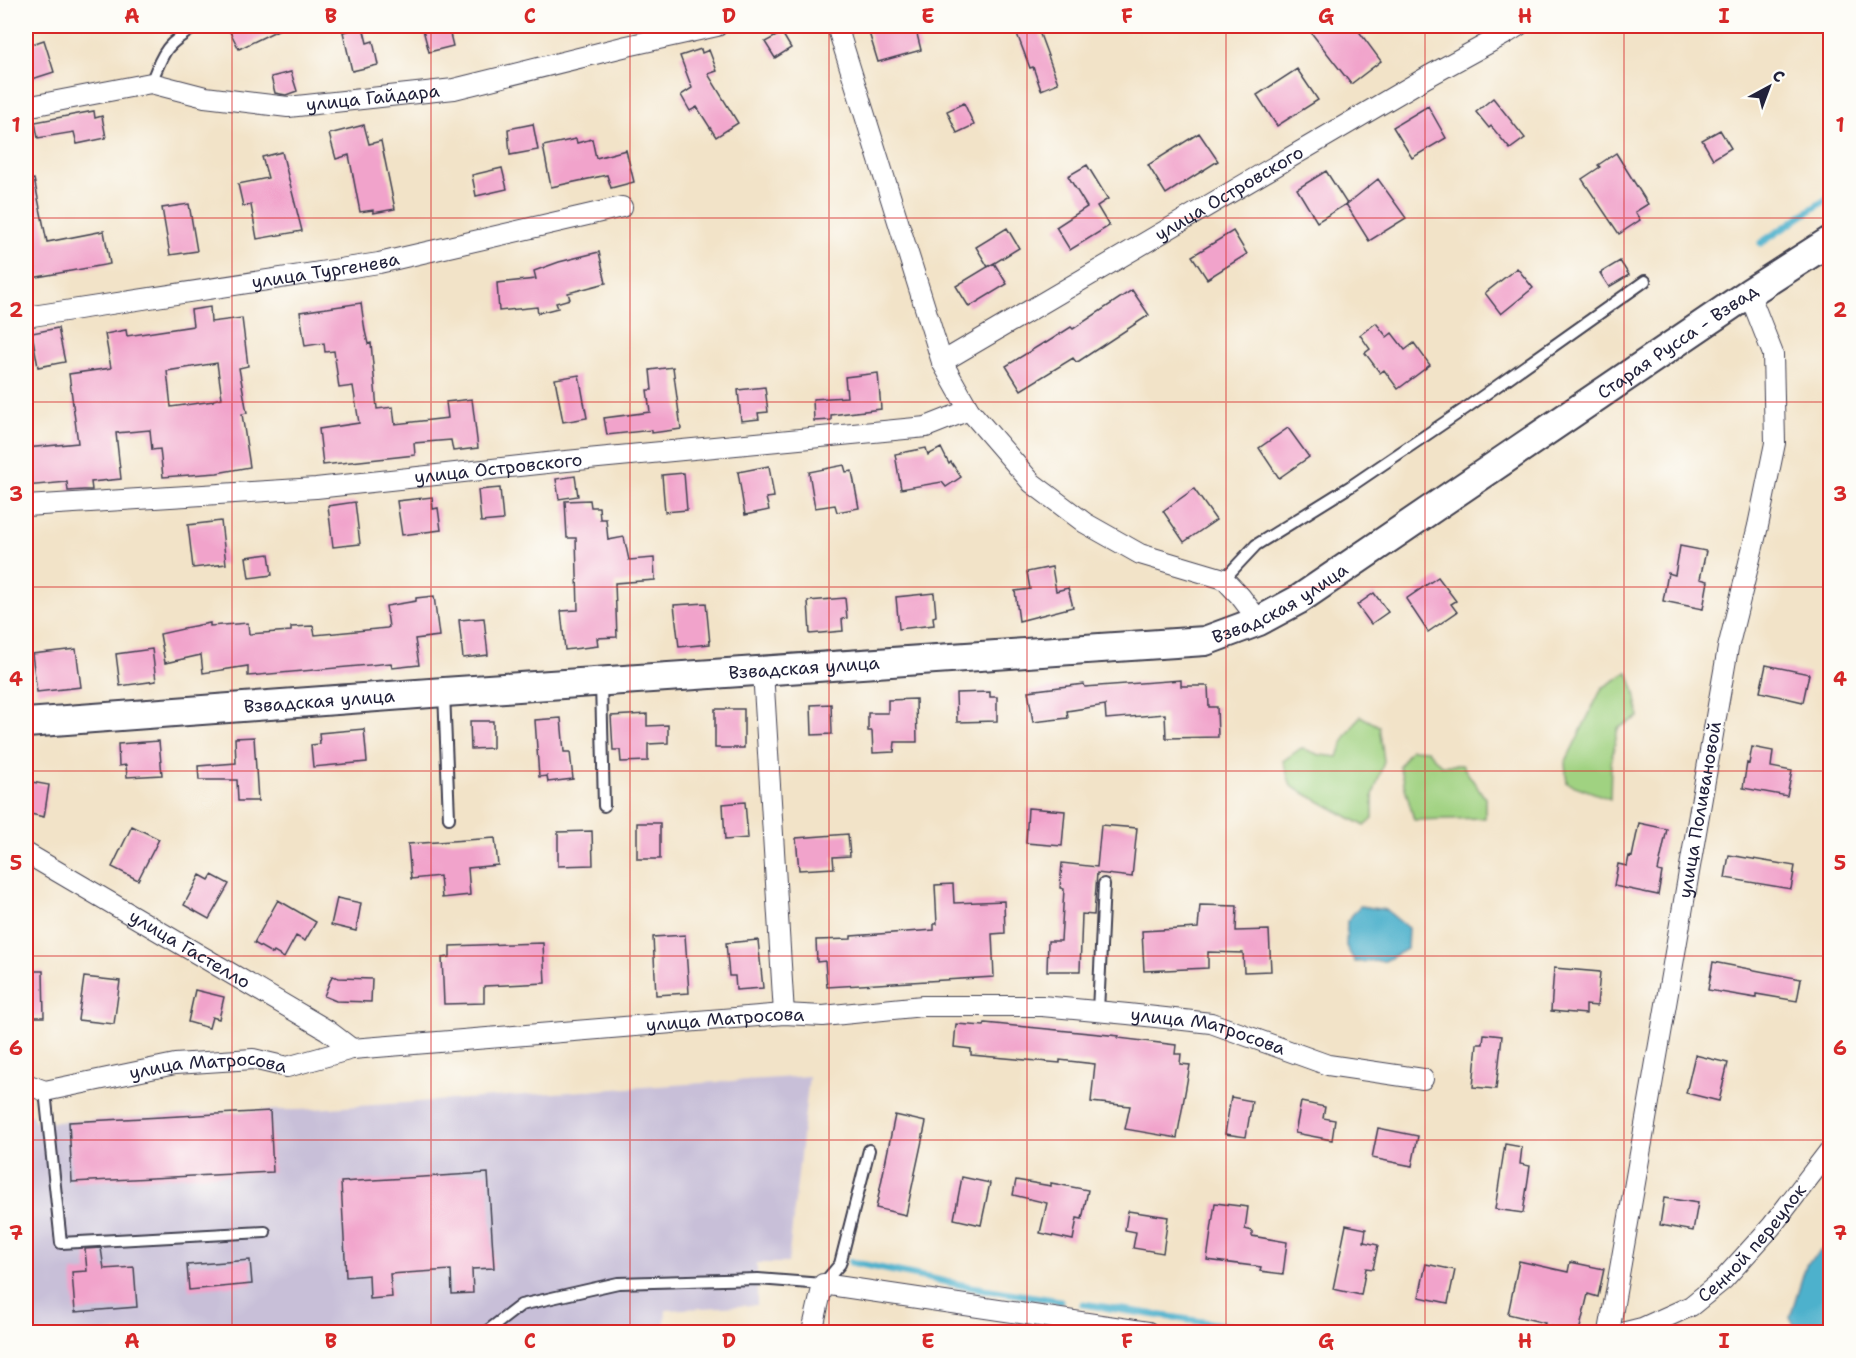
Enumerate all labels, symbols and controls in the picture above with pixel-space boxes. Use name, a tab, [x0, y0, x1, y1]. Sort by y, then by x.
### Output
text: A	[124, 3, 140, 29]
text: B	[325, 3, 337, 29]
text: C	[524, 3, 536, 29]
text: D	[722, 3, 736, 29]
text: E	[921, 3, 935, 29]
text: F	[1121, 3, 1133, 29]
text: G	[1318, 3, 1334, 29]
text: H	[1518, 3, 1532, 29]
text: I	[1718, 3, 1730, 29]
north arrow	[1739, 57, 1799, 117]
text: С	[1768, 65, 1789, 87]
street label: улица Гайдара	[305, 79, 441, 117]
text: 1	[11, 112, 21, 138]
text: 1	[1835, 112, 1845, 138]
street label: улица Островского	[1150, 140, 1308, 246]
street label: улица Тургенева	[250, 247, 402, 294]
street label: Старая Русса - Взвад	[1593, 278, 1763, 405]
text: 2	[9, 297, 23, 323]
text: 2	[1833, 297, 1847, 323]
street label: улица Островского	[413, 448, 583, 489]
text: 3	[9, 481, 23, 507]
text: 3	[1833, 481, 1847, 507]
street label: Взвадская улица	[1209, 557, 1353, 649]
street label: Взвадская улица	[728, 651, 880, 685]
text: 4	[9, 666, 23, 692]
text: 4	[1833, 666, 1847, 692]
street label: Взвадская улица	[243, 684, 396, 719]
street label: улица Поливановой	[1673, 719, 1727, 900]
text: 5	[10, 850, 22, 876]
text: 5	[1834, 850, 1846, 876]
street label: улица Гастелло	[125, 904, 255, 994]
street label: улица Матросова	[645, 1002, 805, 1037]
street label: улица Матросова	[1129, 1002, 1289, 1061]
text: 6	[9, 1035, 23, 1061]
text: 6	[1833, 1035, 1847, 1061]
street label: улица Матросова	[127, 1047, 289, 1085]
street label: Сенной переулок	[1693, 1179, 1812, 1308]
text: 7	[9, 1220, 23, 1246]
text: 7	[1833, 1220, 1847, 1246]
text: A	[124, 1328, 140, 1354]
text: B	[325, 1328, 337, 1354]
text: C	[524, 1328, 536, 1354]
text: D	[722, 1328, 736, 1354]
text: E	[921, 1328, 935, 1354]
text: F	[1121, 1328, 1133, 1354]
text: G	[1318, 1328, 1334, 1354]
text: H	[1518, 1328, 1532, 1354]
text: I	[1718, 1328, 1730, 1354]

